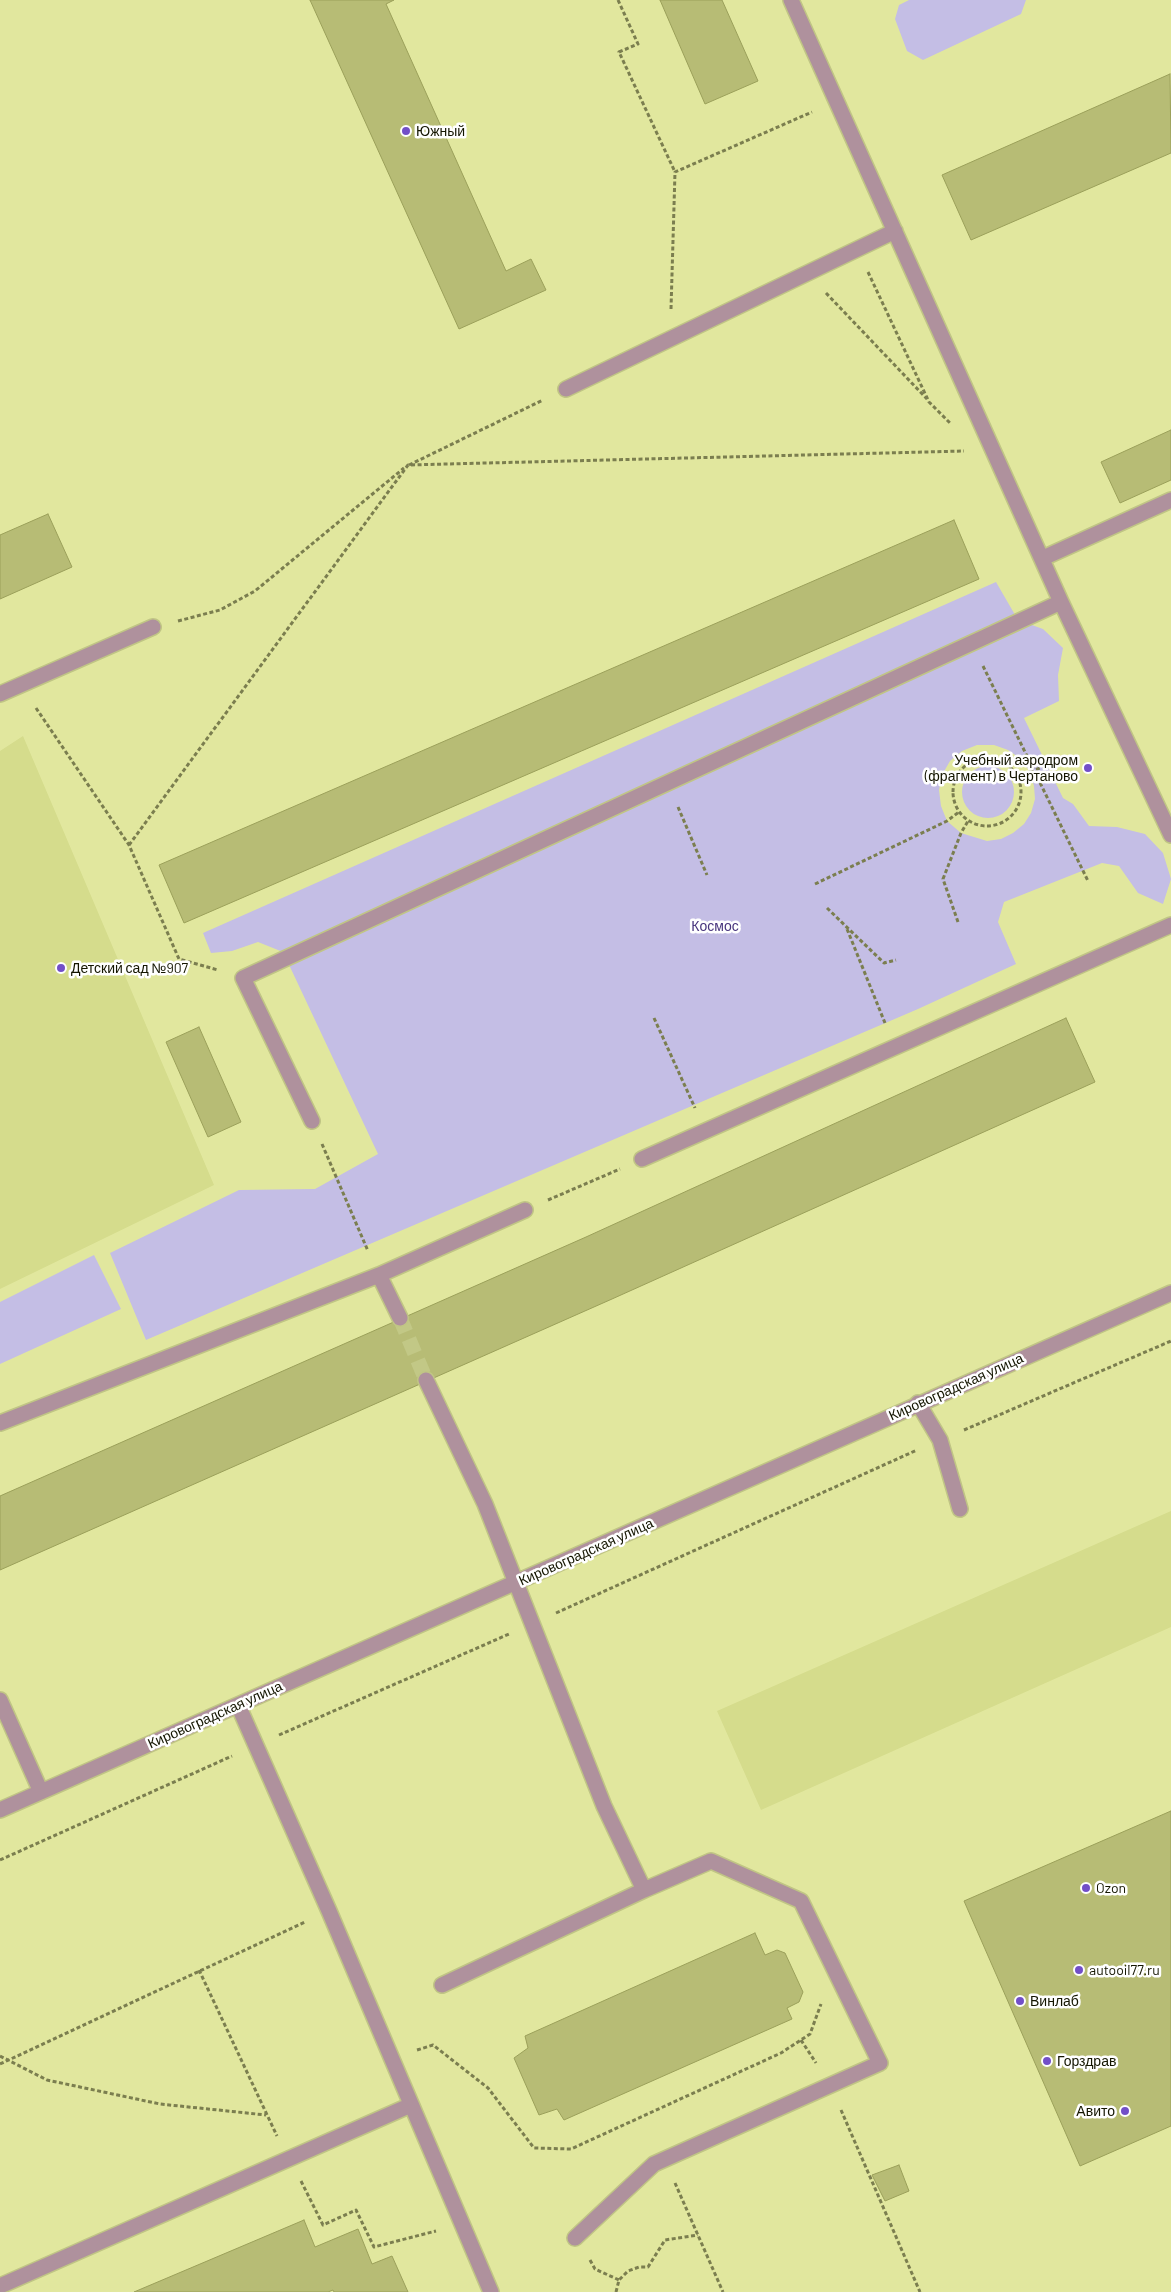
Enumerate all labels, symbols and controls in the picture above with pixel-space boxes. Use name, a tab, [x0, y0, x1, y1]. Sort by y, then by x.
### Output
place label: Южный	[416, 123, 465, 139]
marker: Южный	[400, 125, 412, 137]
place label: Учебный аэродром (фрагмент) в Чертаново	[925, 752, 1078, 784]
marker: Учебный аэродром (фрагмент) в Чертаново	[1082, 762, 1094, 774]
park label: Космос	[691, 918, 739, 934]
place label: Детский сад №907	[71, 960, 188, 976]
marker: Детский сад №907	[55, 962, 67, 974]
street label: Кировоградская улица	[886, 1350, 1026, 1424]
street label: Кировоградская улица	[516, 1515, 656, 1589]
street label: Кировоградская улица	[145, 1678, 285, 1752]
place label: Ozon	[1096, 1880, 1126, 1896]
marker: Ozon	[1080, 1882, 1092, 1894]
place label: autooil77.ru	[1089, 1962, 1160, 1978]
marker: autooil77.ru	[1073, 1964, 1085, 1976]
place label: Винлаб	[1030, 1993, 1079, 2009]
marker: Винлаб	[1014, 1995, 1026, 2007]
place label: Горздрав	[1057, 2053, 1116, 2069]
marker: Горздрав	[1041, 2055, 1053, 2067]
place label: Авито	[1076, 2103, 1115, 2119]
marker: Авито	[1119, 2105, 1131, 2117]

